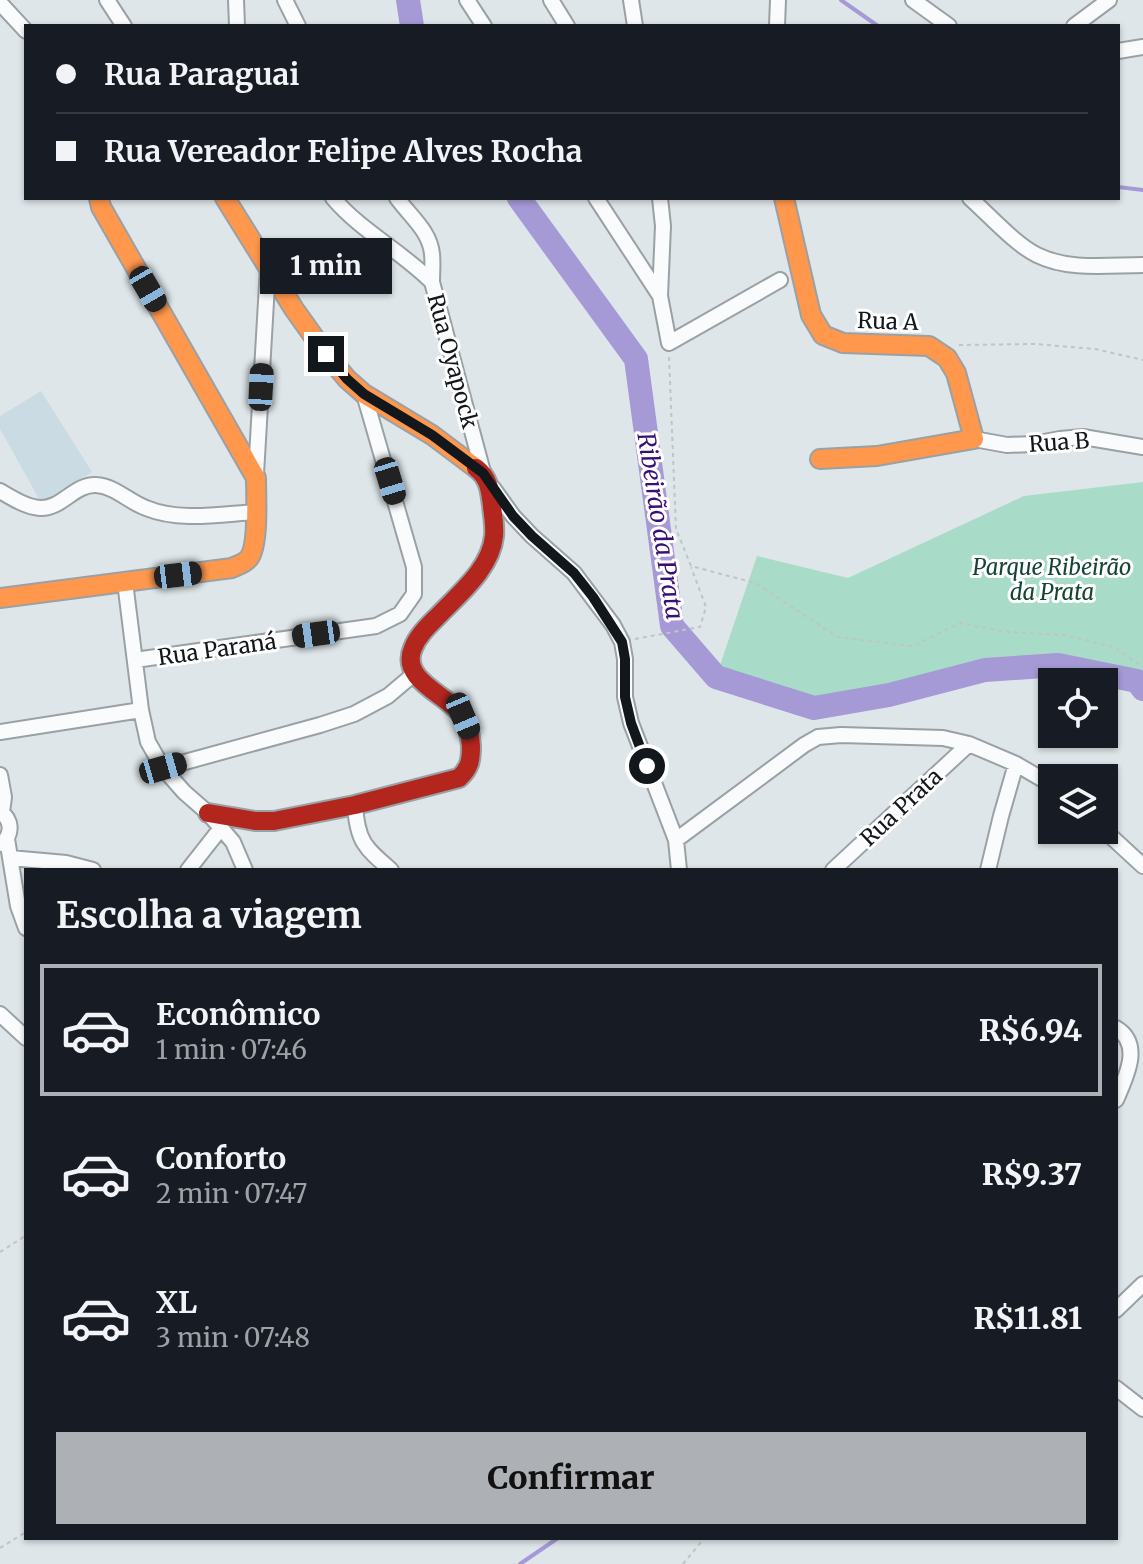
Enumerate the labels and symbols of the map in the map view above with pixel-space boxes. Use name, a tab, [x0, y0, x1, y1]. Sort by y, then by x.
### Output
callout: 1 min	[260, 238, 392, 294]
car	[126, 262, 170, 316]
street label: Rua Oyapock	[422, 290, 484, 432]
street label: Rua A	[857, 306, 920, 336]
route end	[308, 336, 344, 372]
car	[248, 362, 274, 412]
street label: Rua B	[1028, 426, 1090, 458]
water label: Ribeirão da Prata	[630, 430, 691, 622]
car	[372, 455, 408, 507]
park label: Parque Ribeirão da Prata	[973, 553, 1131, 606]
car	[153, 560, 203, 590]
car	[291, 619, 341, 649]
street label: Rua Paraná	[156, 627, 278, 671]
car	[443, 689, 483, 743]
route start	[629, 748, 665, 784]
car	[137, 750, 189, 786]
street label: Rua Prata	[854, 762, 948, 852]

